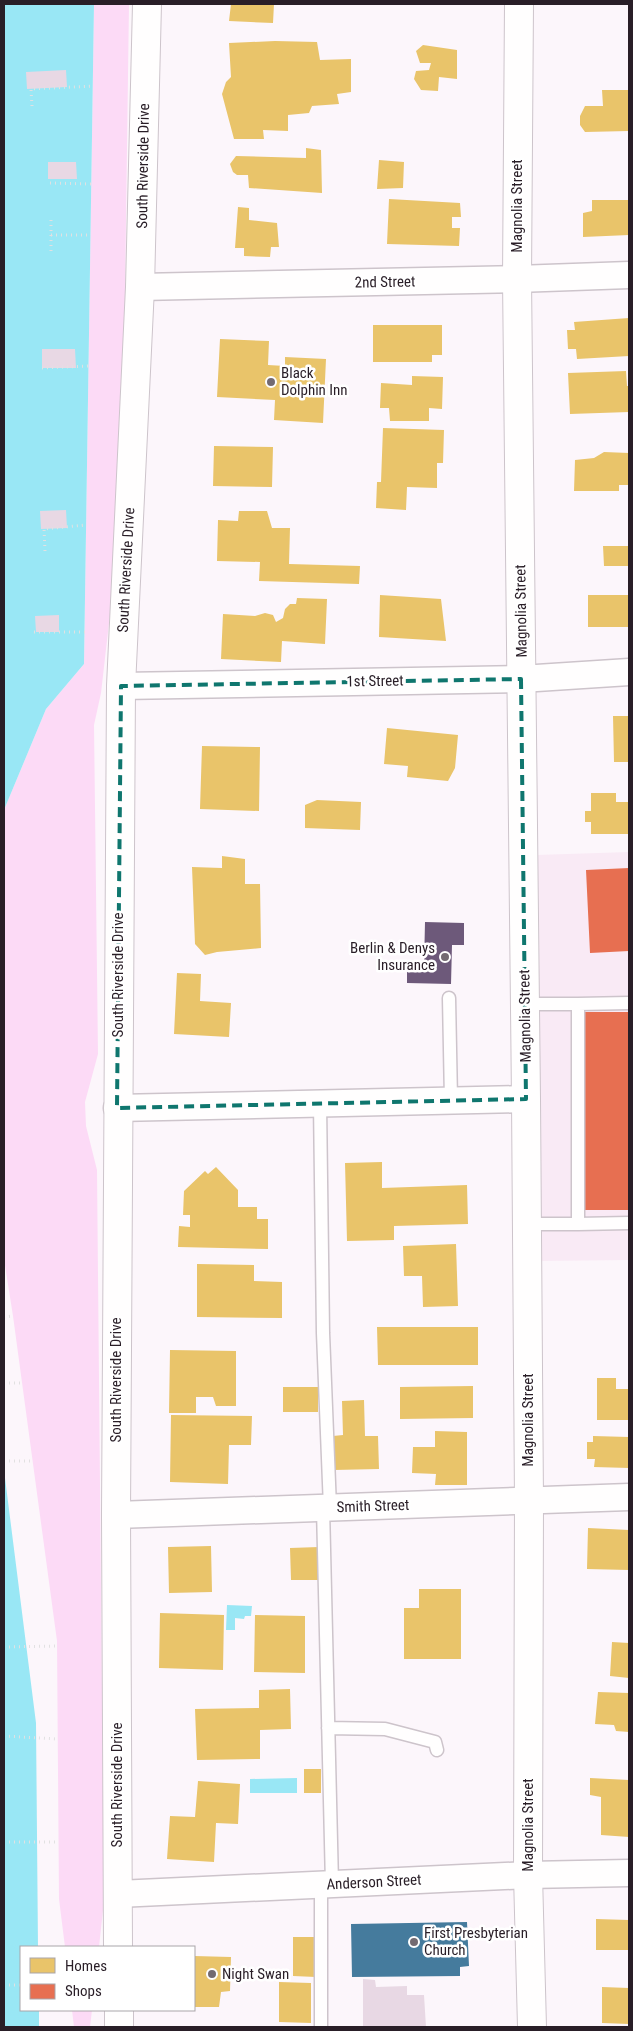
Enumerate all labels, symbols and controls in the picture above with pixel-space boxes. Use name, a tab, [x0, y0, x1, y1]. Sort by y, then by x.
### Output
street label: South Riverside Drive	[133, 103, 153, 229]
street label: Magnolia Street	[508, 159, 526, 253]
street label: 2nd Street	[354, 272, 416, 292]
place label: Black Dolphin Inn	[281, 364, 348, 399]
marker: Black Dolphin Inn	[265, 376, 277, 388]
street label: South Riverside Drive	[114, 507, 138, 633]
street label: Magnolia Street	[511, 564, 531, 658]
street label: 1st Street	[346, 672, 404, 690]
street label: South Riverside Drive	[109, 912, 127, 1038]
place label: Berlin & Denys Insurance	[350, 939, 435, 974]
marker: Berlin & Denys Insurance	[439, 951, 451, 963]
street label: Magnolia Street	[515, 969, 535, 1063]
street label: South Riverside Drive	[107, 1317, 125, 1443]
street label: Magnolia Street	[519, 1373, 537, 1467]
street label: Smith Street	[336, 1496, 410, 1516]
street label: South Riverside Drive	[108, 1722, 126, 1848]
street label: Magnolia Street	[519, 1778, 537, 1872]
street label: Anderson Street	[326, 1871, 422, 1893]
place label: First Presbyterian Church	[424, 1924, 528, 1959]
marker: First Presbyterian Church	[408, 1936, 420, 1948]
legend	[20, 1946, 195, 2011]
text: Homes	[65, 1957, 107, 1975]
place label: Night Swan	[222, 1965, 289, 1983]
marker: Night Swan	[206, 1968, 218, 1980]
text: Shops	[65, 1982, 102, 2000]

